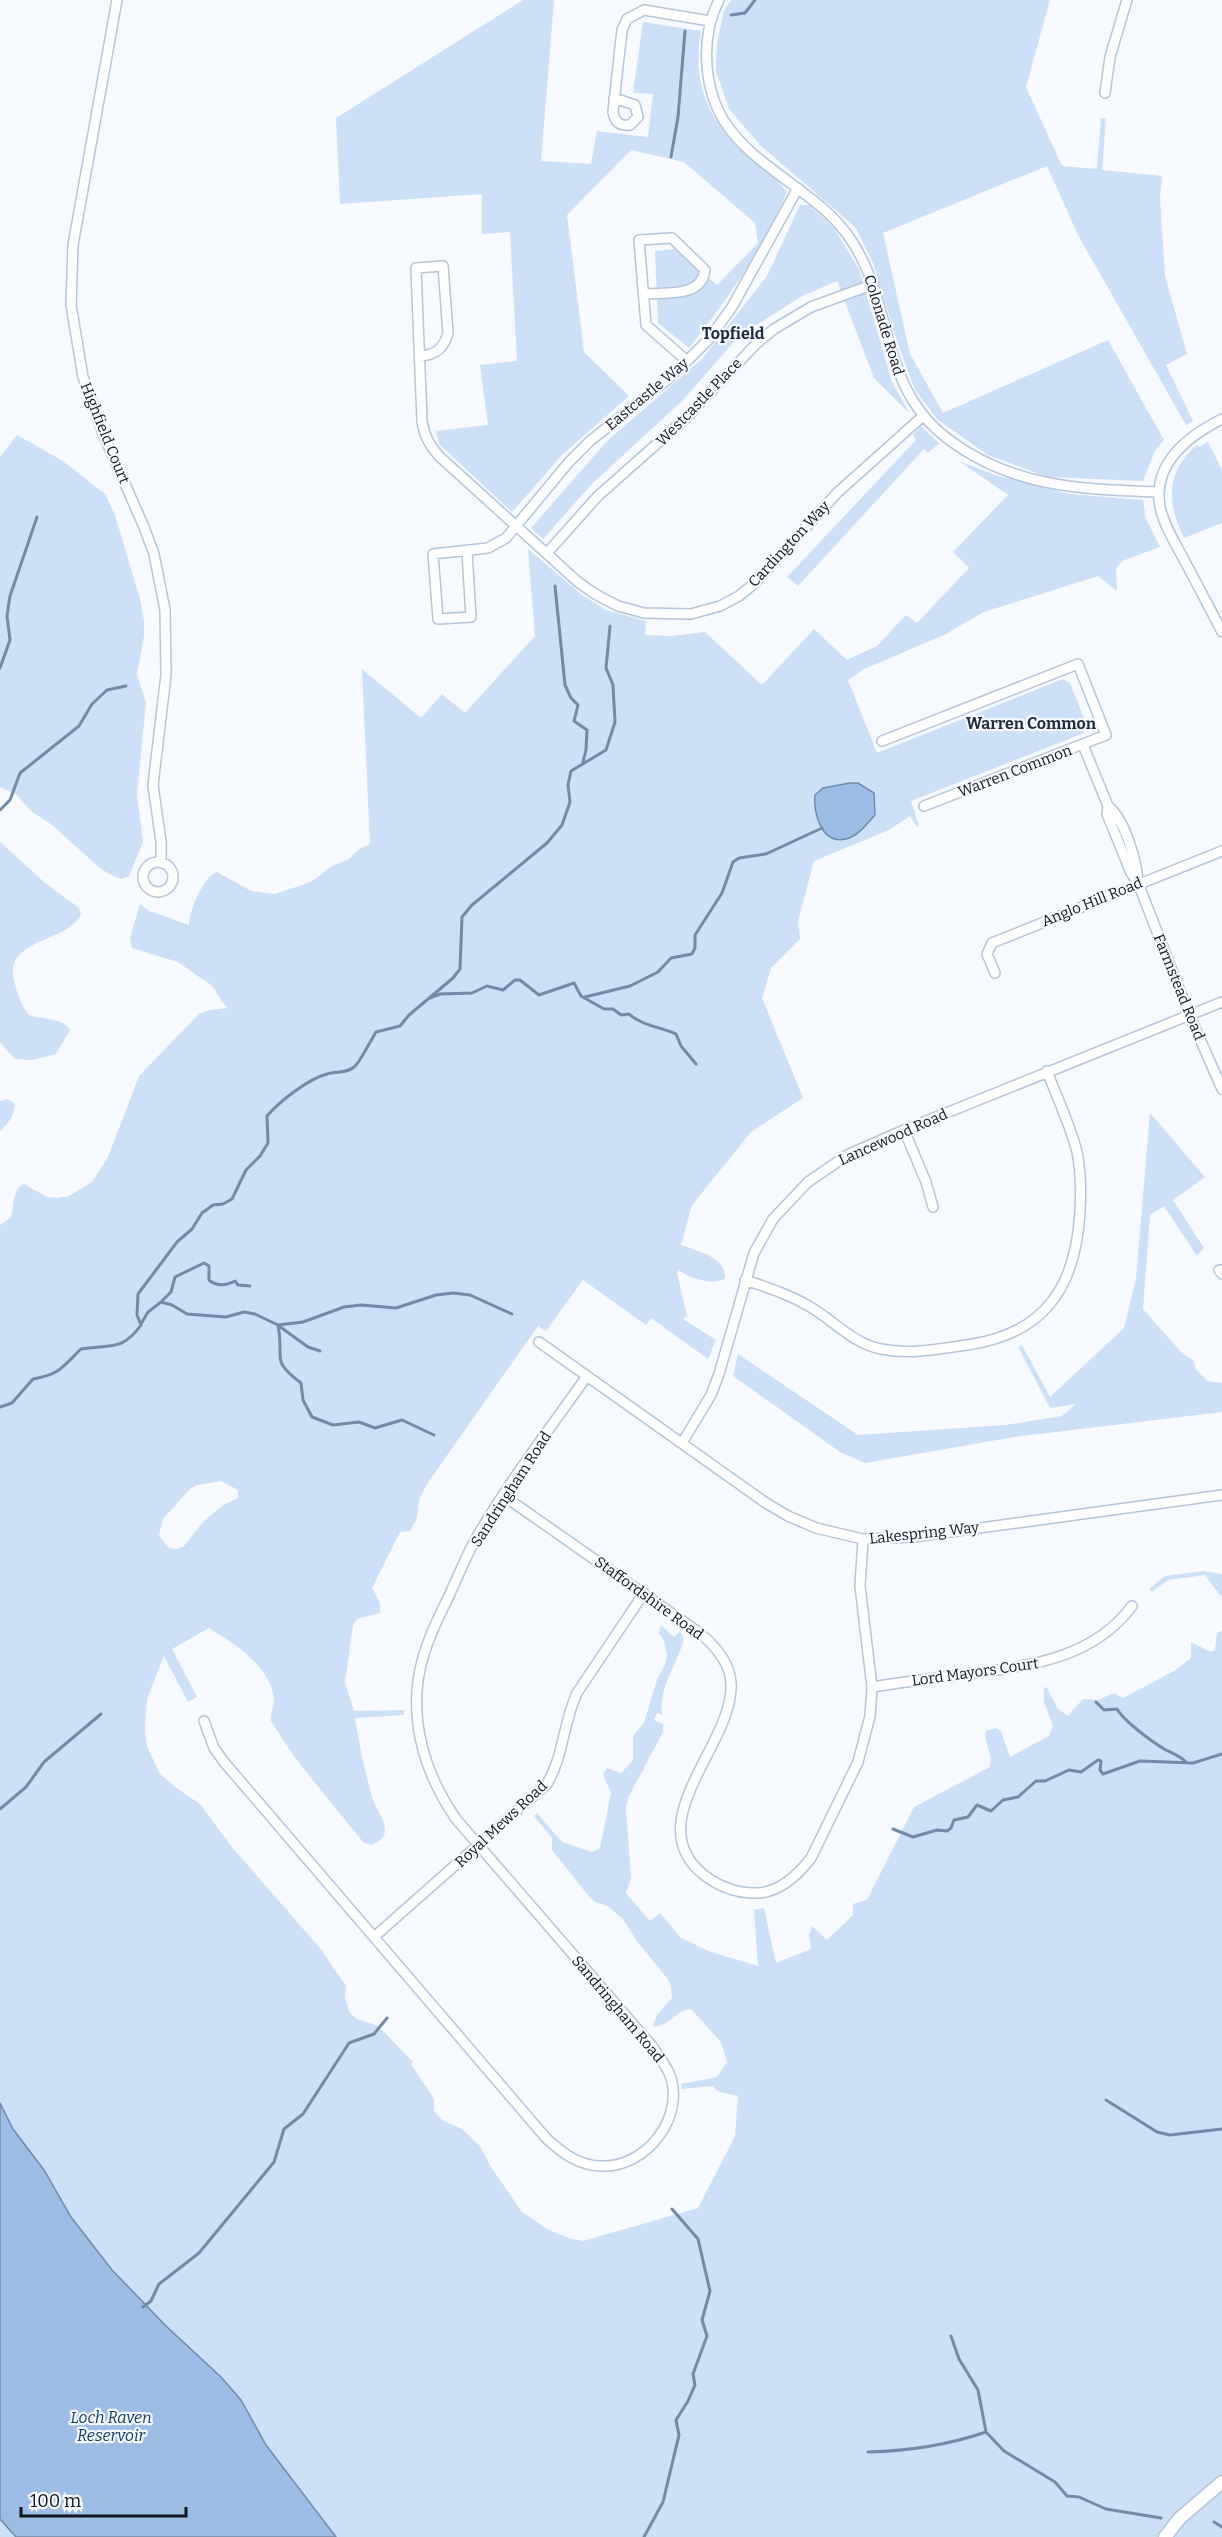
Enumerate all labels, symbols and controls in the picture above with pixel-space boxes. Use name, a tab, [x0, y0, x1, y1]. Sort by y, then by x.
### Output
street label: Colonade Road	[860, 273, 908, 377]
district label: Topfield	[702, 324, 765, 343]
street label: Eastcastle Way	[602, 354, 692, 434]
street label: Westcastle Place	[653, 354, 745, 450]
street label: Highfield Court	[77, 380, 134, 487]
street label: Cardington Way	[745, 497, 834, 591]
district label: Warren Common	[966, 714, 1097, 733]
street label: Warren Common	[956, 741, 1075, 801]
street label: Anglo Hill Road	[1039, 874, 1145, 930]
street label: Farmstead Road	[1150, 931, 1209, 1043]
street label: Lancewood Road	[836, 1105, 950, 1169]
street label: Sandringham Road	[467, 1428, 555, 1550]
street label: Lakespring Way	[868, 1518, 980, 1548]
street label: Staffordshire Road	[591, 1553, 707, 1644]
street label: Lord Mayors Court	[910, 1654, 1040, 1690]
street label: Royal Mews Road	[451, 1777, 551, 1871]
street label: Sandringham Road	[568, 1952, 668, 2066]
water label: Loch Raven Reservoir	[70, 2408, 152, 2445]
scale bar	[21, 2480, 186, 2518]
text: 100 m	[30, 2490, 81, 2512]

